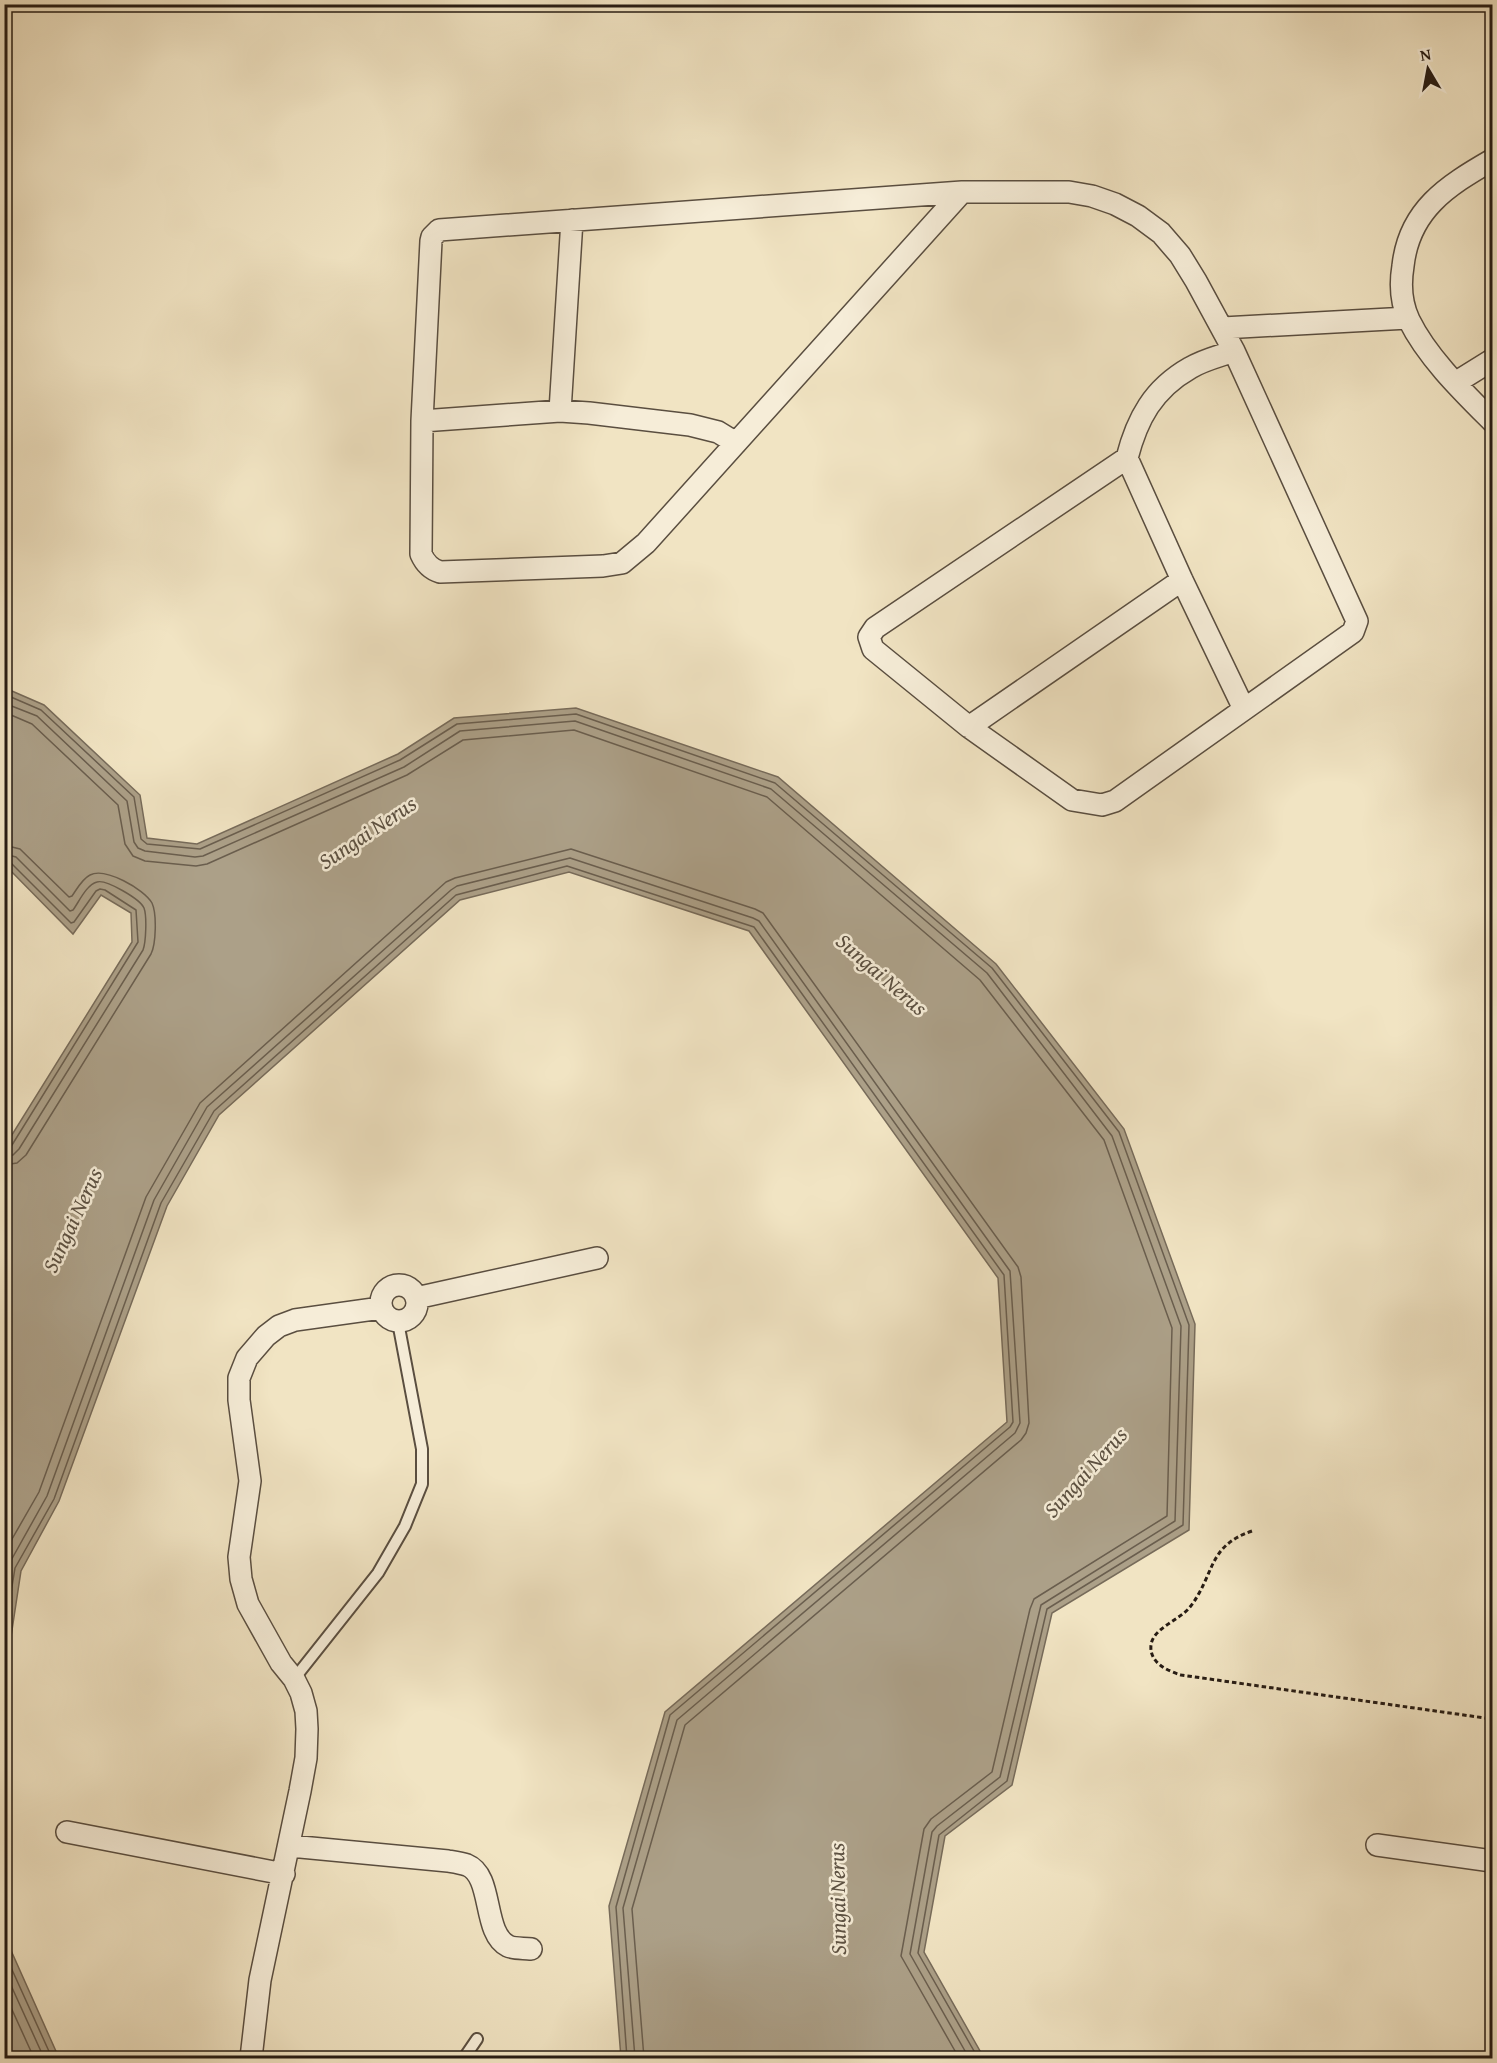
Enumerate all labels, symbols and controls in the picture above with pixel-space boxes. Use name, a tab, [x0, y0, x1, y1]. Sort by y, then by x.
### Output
north arrow	[1398, 39, 1458, 99]
text: N	[1418, 41, 1433, 67]
water label: Sungai Nerus	[312, 787, 422, 877]
water label: Sungai Nerus	[829, 925, 935, 1023]
water label: Sungai Nerus	[34, 1162, 110, 1278]
water label: Sungai Nerus	[1036, 1420, 1134, 1524]
water label: Sungai Nerus	[820, 1843, 854, 1955]

